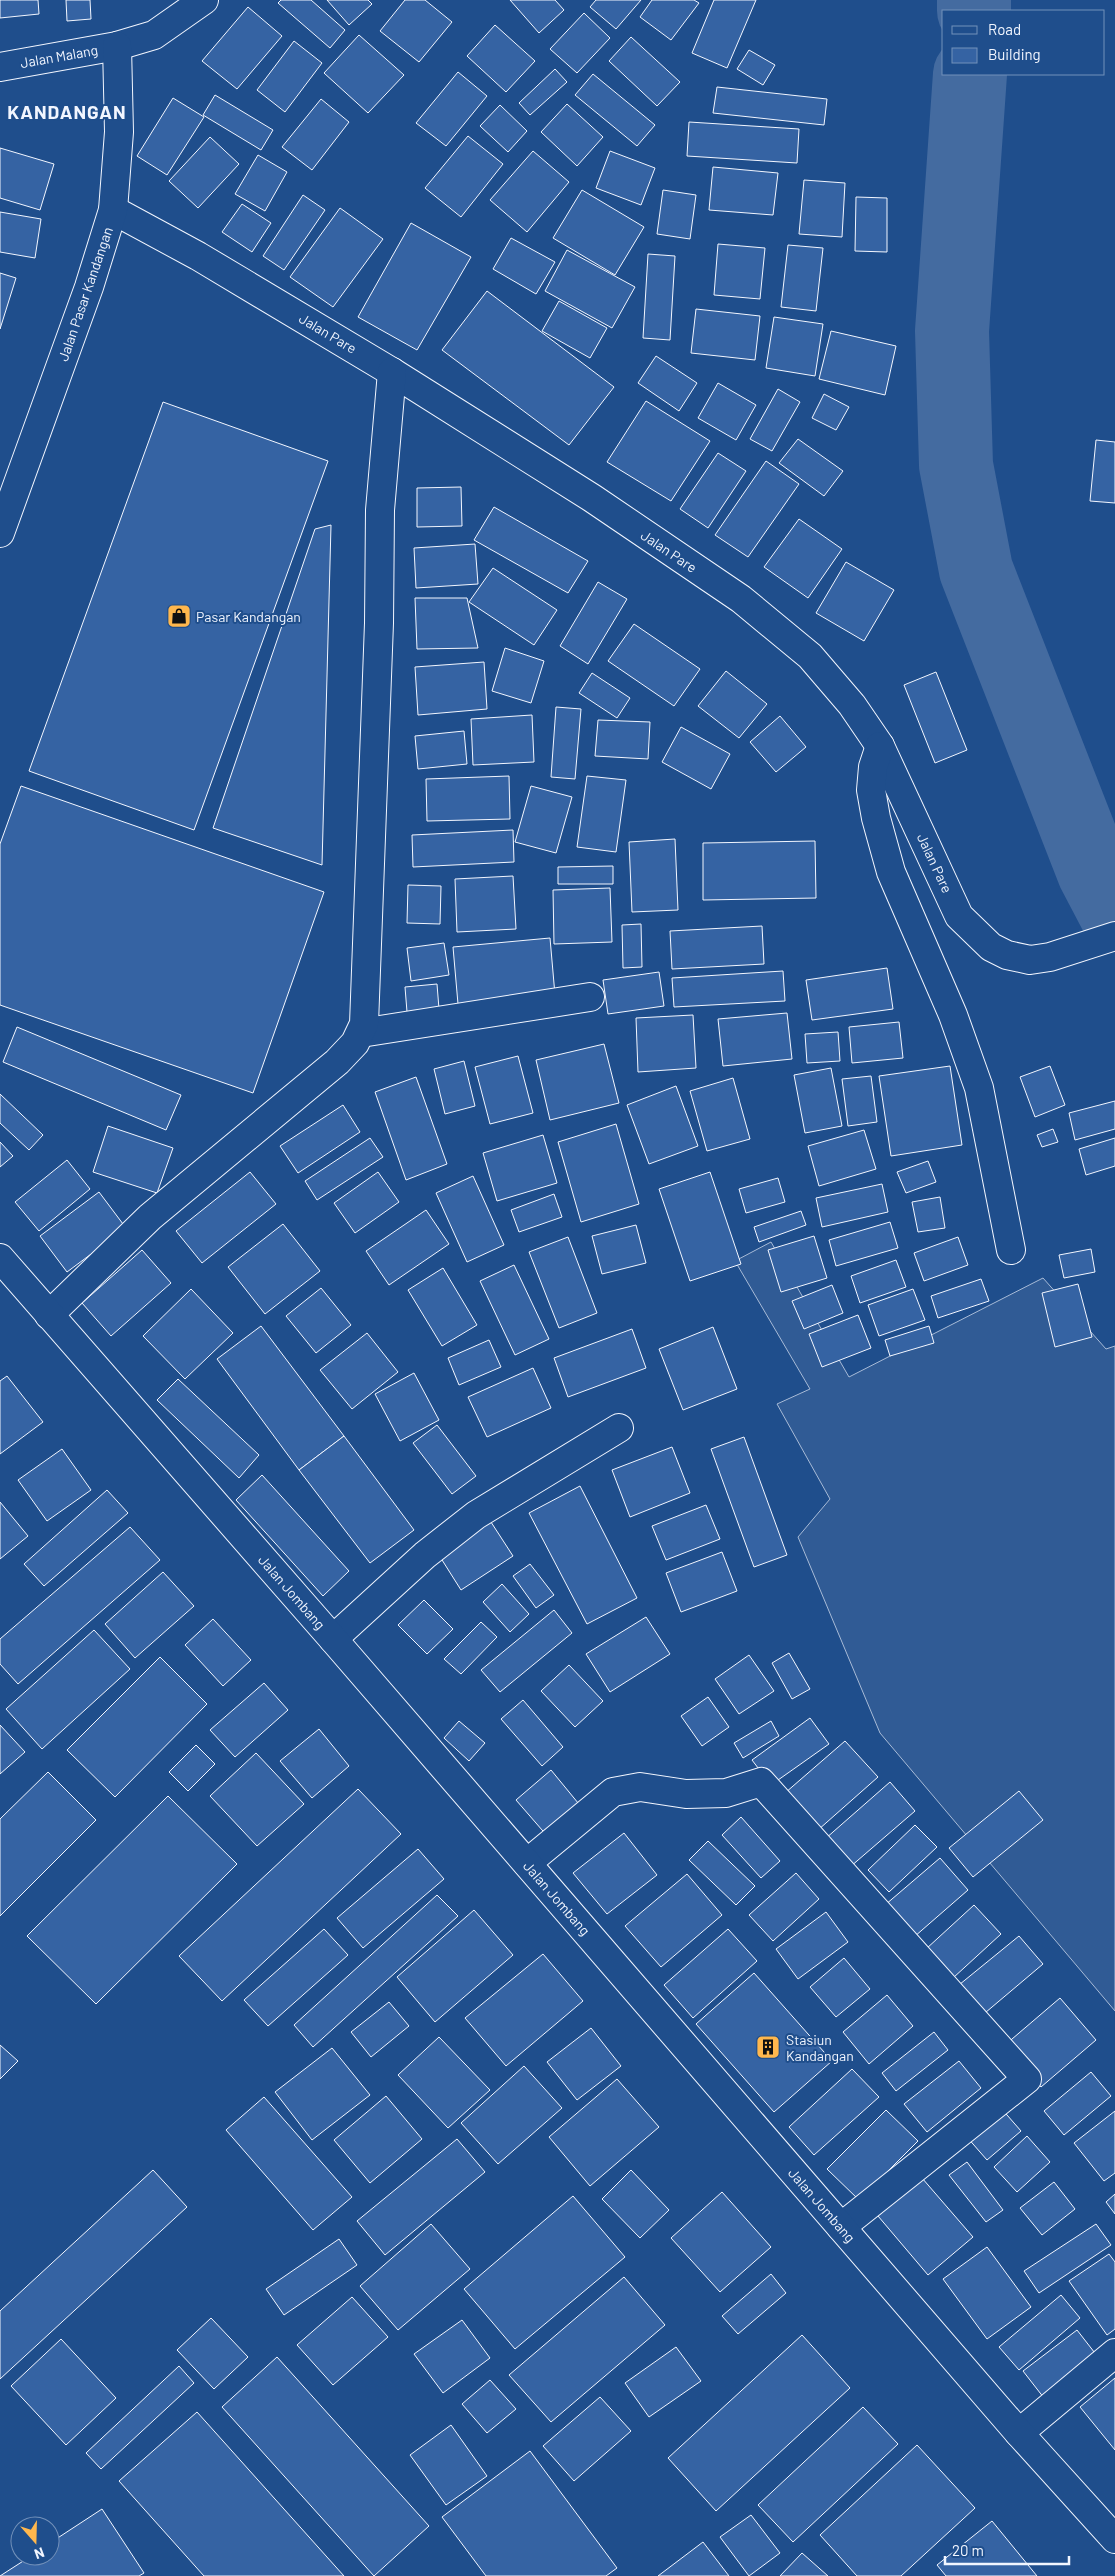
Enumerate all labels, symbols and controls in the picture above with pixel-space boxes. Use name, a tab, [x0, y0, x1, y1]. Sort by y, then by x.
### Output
legend	[942, 10, 1105, 75]
text: Road	[988, 20, 1021, 38]
street label: Jalan Malang	[19, 41, 99, 71]
text: Building	[988, 45, 1041, 63]
district label: KANDANGAN	[7, 100, 127, 123]
street label: Jalan Pasar Kandangan	[54, 225, 116, 363]
street label: Jalan Pare	[296, 309, 360, 357]
street label: Jalan Pare	[638, 526, 700, 576]
shop icon: Pasar Kandangan	[166, 603, 192, 629]
place label: Pasar Kandangan	[196, 608, 301, 625]
street label: Jalan Pare	[914, 830, 956, 896]
street label: Jalan Jombang	[255, 1551, 329, 1633]
street label: Jalan Jombang	[520, 1857, 594, 1939]
place label: Stasiun Kandangan	[786, 2031, 854, 2064]
building icon: Stasiun Kandangan	[755, 2034, 781, 2060]
street label: Jalan Jombang	[785, 2164, 859, 2246]
north arrow	[10, 2516, 60, 2566]
scale bar	[945, 2534, 1069, 2566]
text: 20 m	[952, 2541, 984, 2559]
text: N	[32, 2544, 47, 2563]

